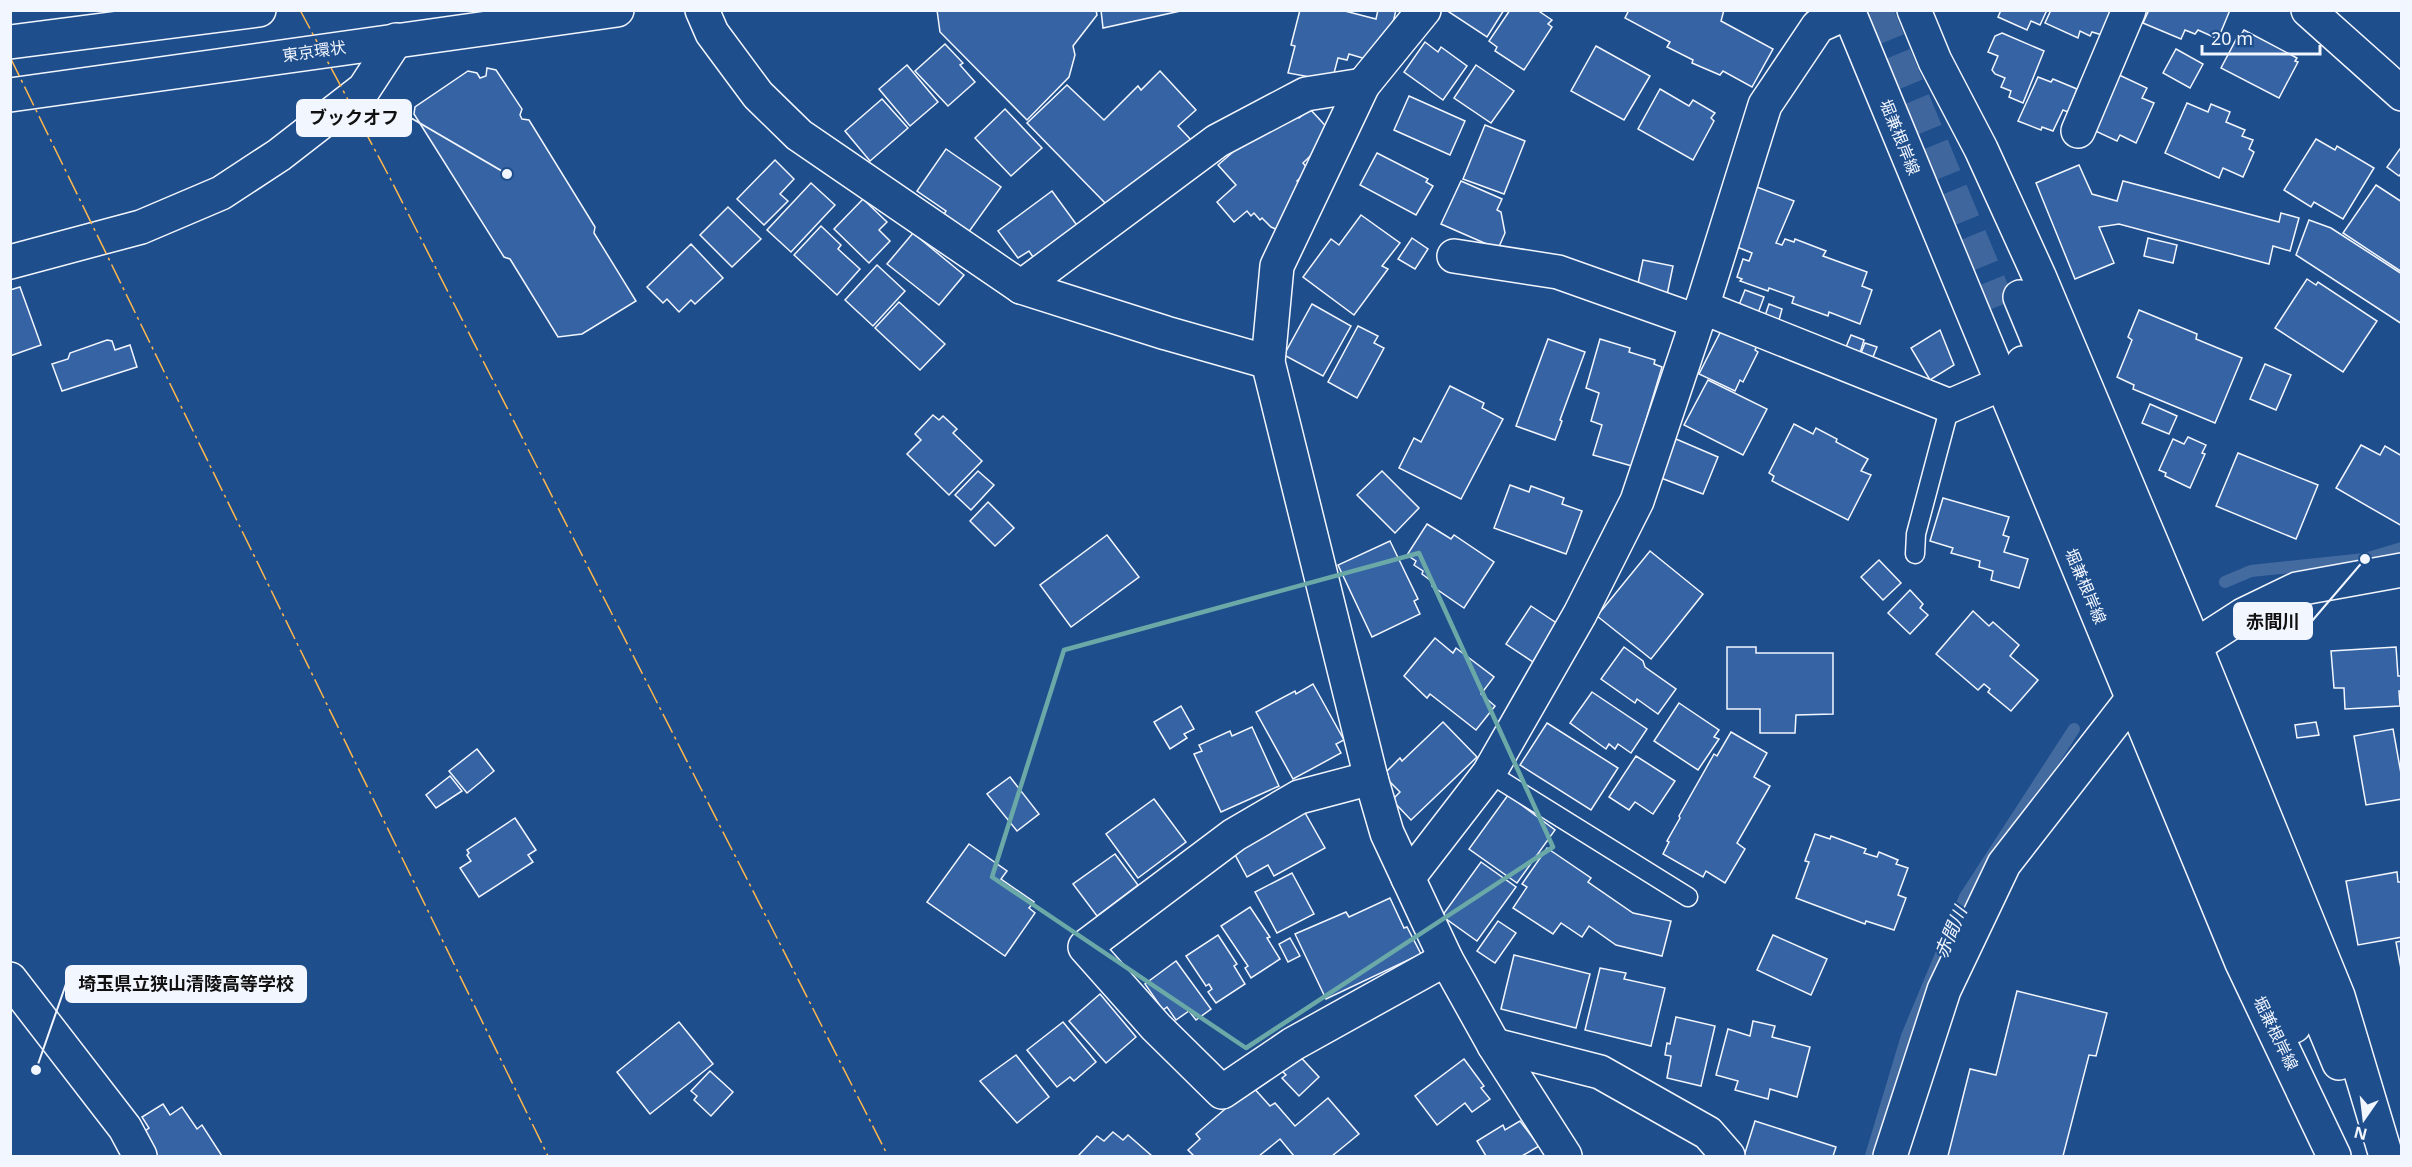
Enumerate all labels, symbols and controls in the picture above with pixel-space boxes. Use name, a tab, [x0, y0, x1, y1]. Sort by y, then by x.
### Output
scale bar	[2202, 18, 2320, 56]
text: 20 m	[2211, 26, 2253, 50]
street label: 東京環状	[281, 36, 347, 66]
street label: 堀兼根岸線	[1875, 96, 1925, 178]
callout: ブックオフ	[297, 100, 411, 136]
text: ブックオフ	[309, 105, 399, 129]
street label: 堀兼根岸線	[2060, 545, 2112, 627]
callout: 赤間川	[2234, 603, 2312, 639]
text: 赤間川	[2246, 609, 2300, 633]
water label: 赤間川	[1928, 901, 1972, 962]
callout: 埼玉県立狭山清陵高等学校	[66, 966, 306, 1002]
text: 埼玉県立狭山清陵高等学校	[78, 971, 294, 995]
street label: 堀兼根岸線	[2249, 992, 2303, 1074]
north arrow	[2334, 1089, 2394, 1149]
text: N	[2351, 1121, 2369, 1146]

